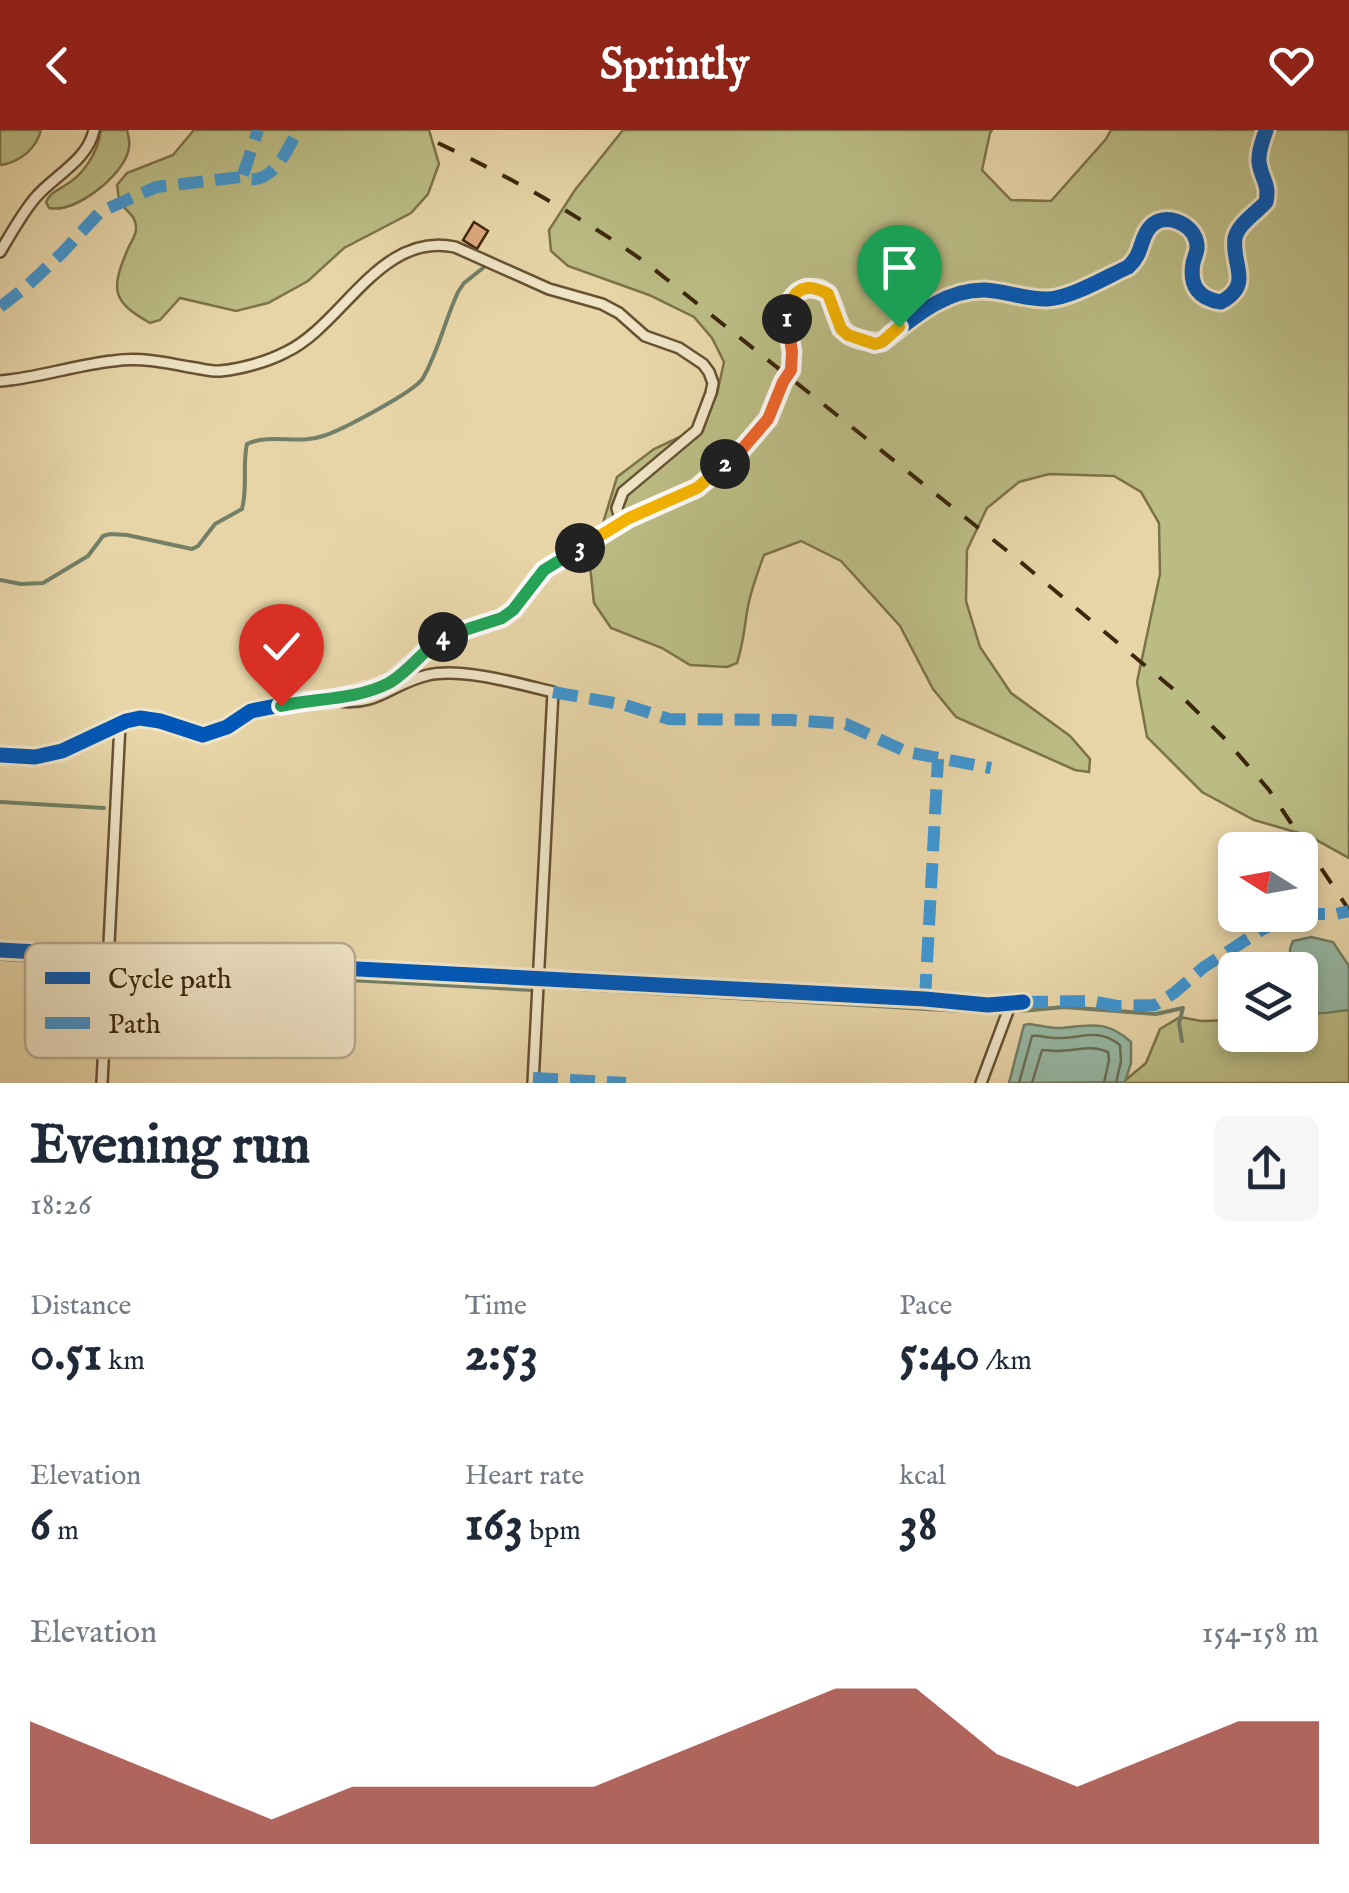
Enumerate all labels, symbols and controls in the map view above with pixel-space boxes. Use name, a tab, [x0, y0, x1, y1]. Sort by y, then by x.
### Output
text: Sprintly	[600, 37, 749, 94]
icon: back	[30, 38, 85, 93]
icon: heart	[1264, 38, 1319, 93]
pin	[857, 225, 942, 328]
icon: arrive	[872, 240, 927, 295]
pin: 1	[762, 294, 812, 344]
text: 1	[782, 301, 792, 336]
pin: 2	[700, 439, 750, 489]
text: 2	[718, 446, 732, 481]
pin: 3	[555, 523, 605, 573]
text: 3	[575, 530, 585, 565]
pin	[239, 604, 324, 707]
pin: 4	[418, 612, 468, 662]
icon: check	[254, 619, 309, 674]
text: 4	[436, 619, 450, 654]
north arrow	[1218, 832, 1318, 932]
map controls	[1218, 832, 1318, 1052]
legend	[25, 943, 355, 1058]
button: layers	[1218, 952, 1318, 1052]
text: Cycle path	[108, 963, 232, 998]
text: Path	[108, 1008, 161, 1043]
text: Evening run	[30, 1112, 310, 1182]
button: share	[1214, 1116, 1319, 1221]
text: 18:26	[30, 1185, 91, 1226]
text: Distance	[30, 1289, 131, 1324]
text: Time	[465, 1289, 527, 1324]
text: Pace	[899, 1289, 952, 1324]
text: 0.51	[30, 1324, 102, 1387]
text: 2:53	[465, 1324, 538, 1387]
text: 5:40	[899, 1324, 980, 1387]
text: km	[102, 1344, 145, 1379]
text: /km	[980, 1344, 1032, 1379]
text: Elevation	[30, 1459, 141, 1494]
text: Heart rate	[465, 1459, 584, 1494]
text: kcal	[899, 1459, 946, 1494]
text: 6	[30, 1494, 51, 1557]
text: 163	[465, 1494, 523, 1557]
text: 38	[899, 1494, 938, 1557]
text: m	[51, 1514, 79, 1549]
text: bpm	[523, 1514, 581, 1549]
text: Elevation	[30, 1613, 157, 1654]
text: 154–158 m	[1201, 1613, 1319, 1654]

